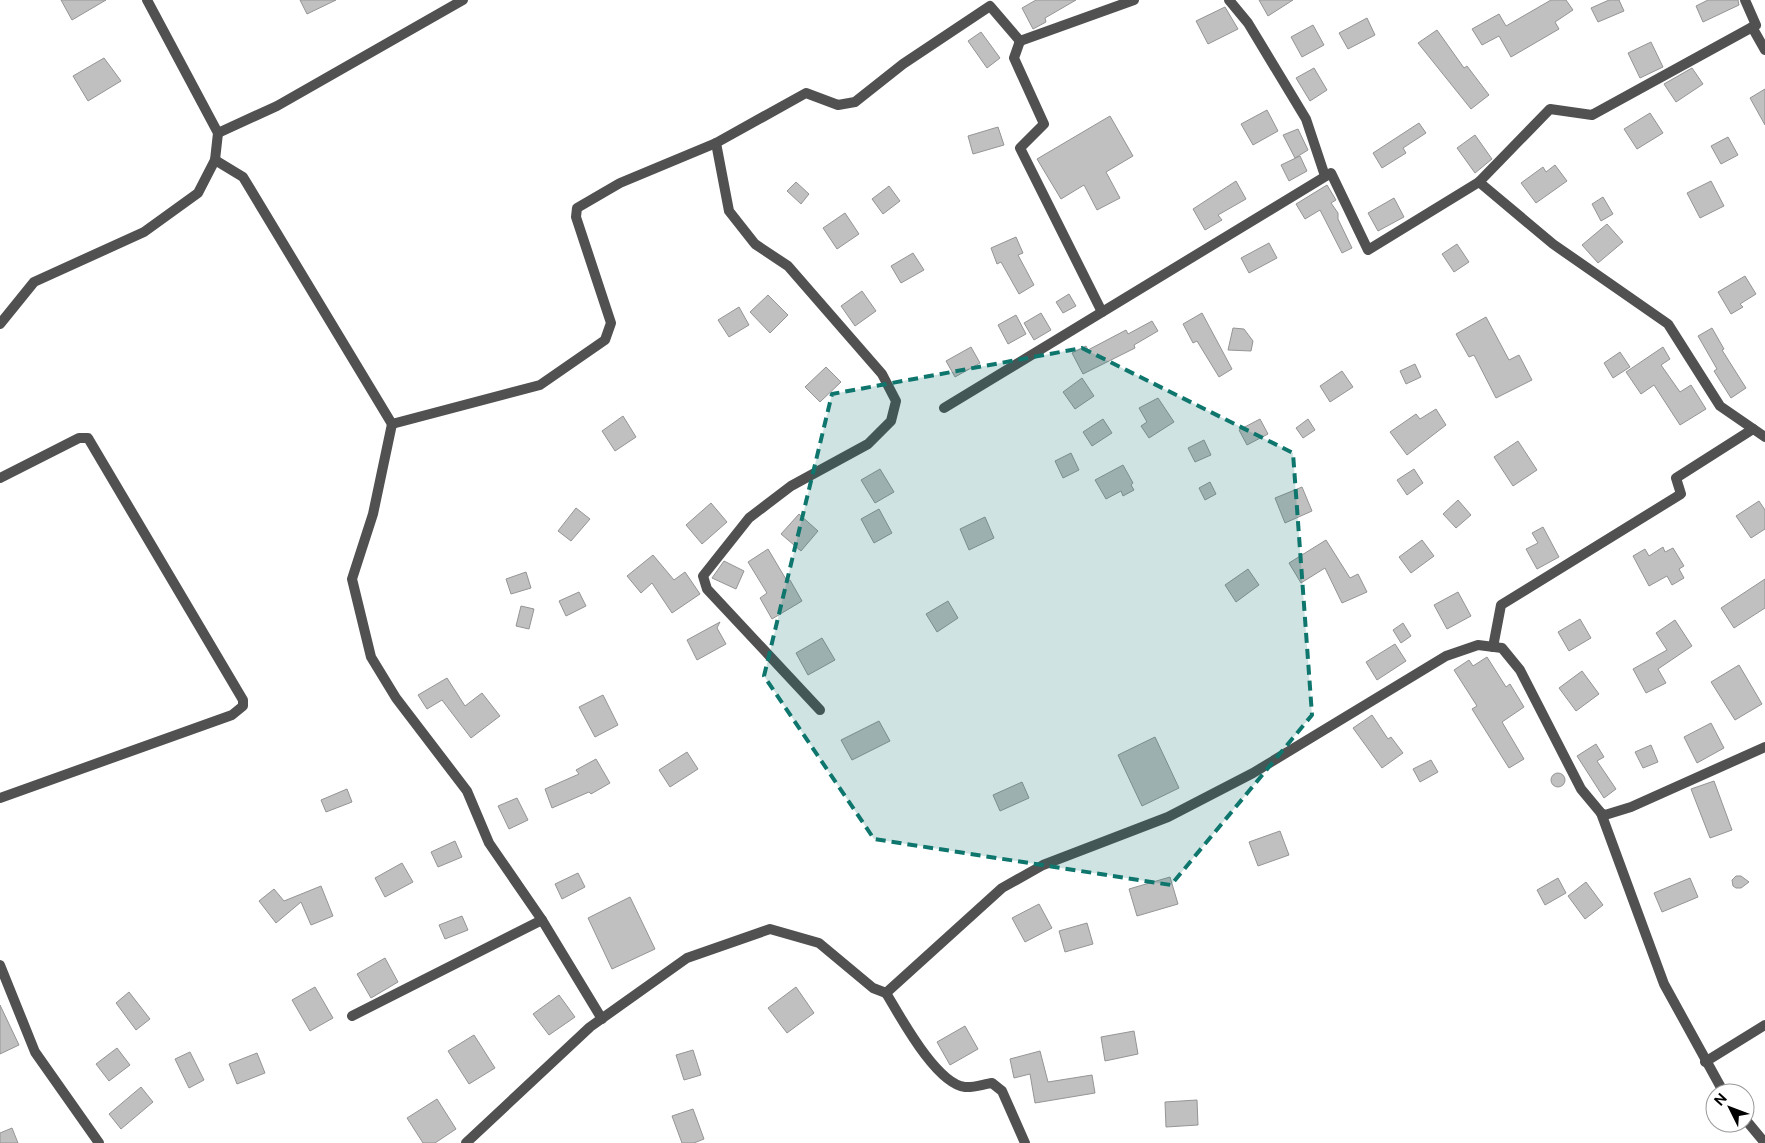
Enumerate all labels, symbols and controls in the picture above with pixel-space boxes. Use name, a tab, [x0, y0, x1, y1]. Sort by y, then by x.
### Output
north arrow	[1705, 1083, 1755, 1133]
text: N	[1711, 1090, 1730, 1109]

